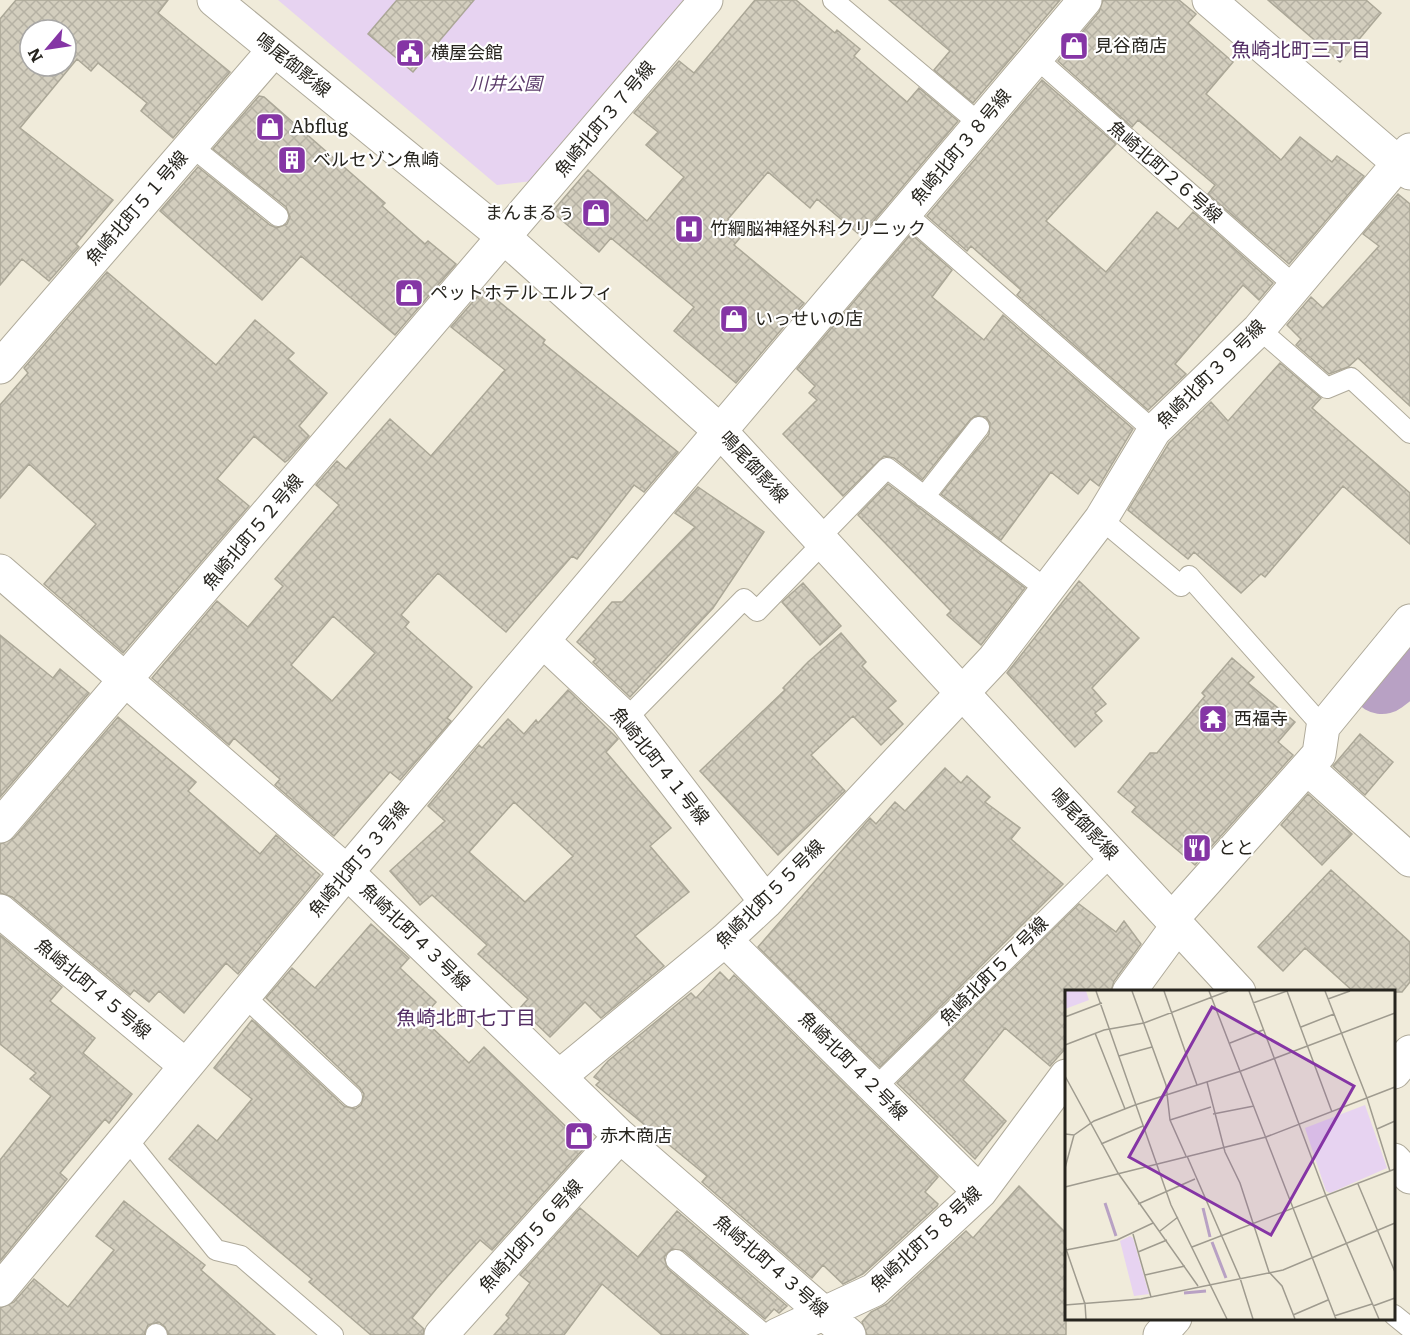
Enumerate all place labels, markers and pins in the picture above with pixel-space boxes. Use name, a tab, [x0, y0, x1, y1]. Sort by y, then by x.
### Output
shop icon: 見谷商店	[1058, 30, 1090, 62]
place label: 見谷商店	[1095, 31, 1167, 58]
public building icon: 横屋会館	[394, 37, 426, 69]
place label: 横屋会館	[431, 38, 503, 65]
shop icon: Abflug	[254, 111, 286, 143]
place label: Abflug	[291, 112, 349, 139]
building icon: ベルセゾン魚崎	[276, 144, 308, 176]
place label: ベルセゾン魚崎	[313, 145, 439, 172]
shop icon: まんまるぅ	[580, 197, 612, 229]
place label: まんまるぅ	[485, 198, 575, 225]
hospital icon: 竹綱脳神経外科クリニック	[673, 213, 705, 245]
place label: 竹綱脳神経外科クリニック	[710, 214, 926, 241]
shop icon: ペットホテル エルフィ	[393, 277, 425, 309]
place label: ペットホテル エルフィ	[430, 278, 613, 305]
shop icon: いっせいの店	[718, 303, 750, 335]
place label: いっせいの店	[755, 304, 863, 331]
temple icon: 西福寺	[1197, 703, 1229, 735]
place label: 西福寺	[1234, 704, 1288, 731]
restaurant icon: とと	[1181, 832, 1213, 864]
place label: とと	[1218, 833, 1254, 860]
shop icon: 赤木商店	[563, 1120, 595, 1152]
place label: 赤木商店	[600, 1121, 672, 1148]

